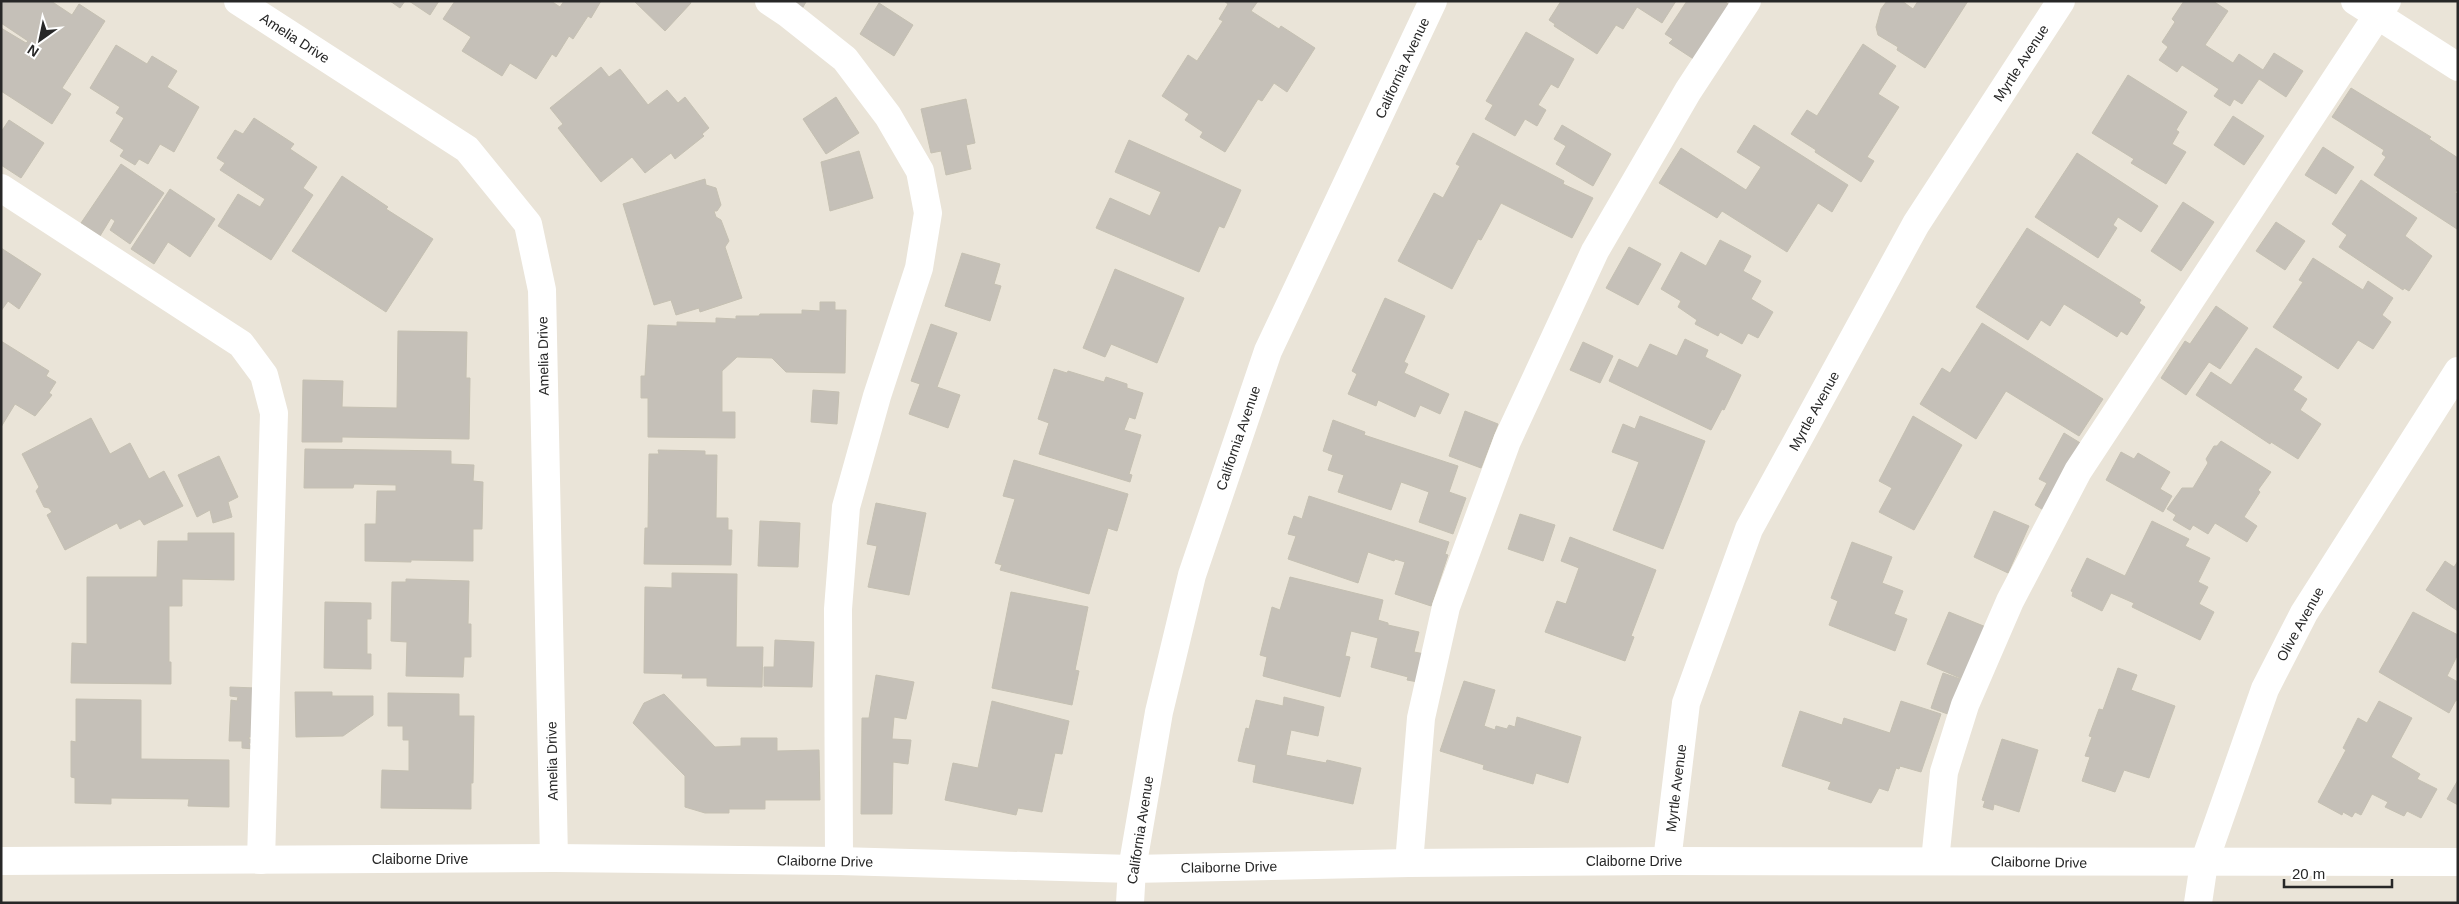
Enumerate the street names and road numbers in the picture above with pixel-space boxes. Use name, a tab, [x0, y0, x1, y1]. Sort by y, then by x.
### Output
street label: Amelia Drive	[257, 10, 333, 66]
street label: California Avenue	[1372, 15, 1432, 121]
street label: Myrtle Avenue	[1990, 21, 2052, 104]
street label: Amelia Drive	[534, 316, 552, 396]
street label: Myrtle Avenue	[1786, 368, 1843, 454]
street label: California Avenue	[1213, 383, 1263, 492]
street label: Olive Avenue	[2273, 584, 2327, 664]
street label: Amelia Drive	[543, 721, 561, 801]
street label: Myrtle Avenue	[1663, 743, 1689, 833]
street label: California Avenue	[1124, 774, 1156, 885]
street label: Claiborne Drive	[372, 851, 468, 867]
street label: Claiborne Drive	[777, 852, 874, 870]
street label: Claiborne Drive	[1586, 853, 1682, 869]
street label: Claiborne Drive	[1991, 853, 2088, 871]
street label: Claiborne Drive	[1181, 858, 1278, 876]

